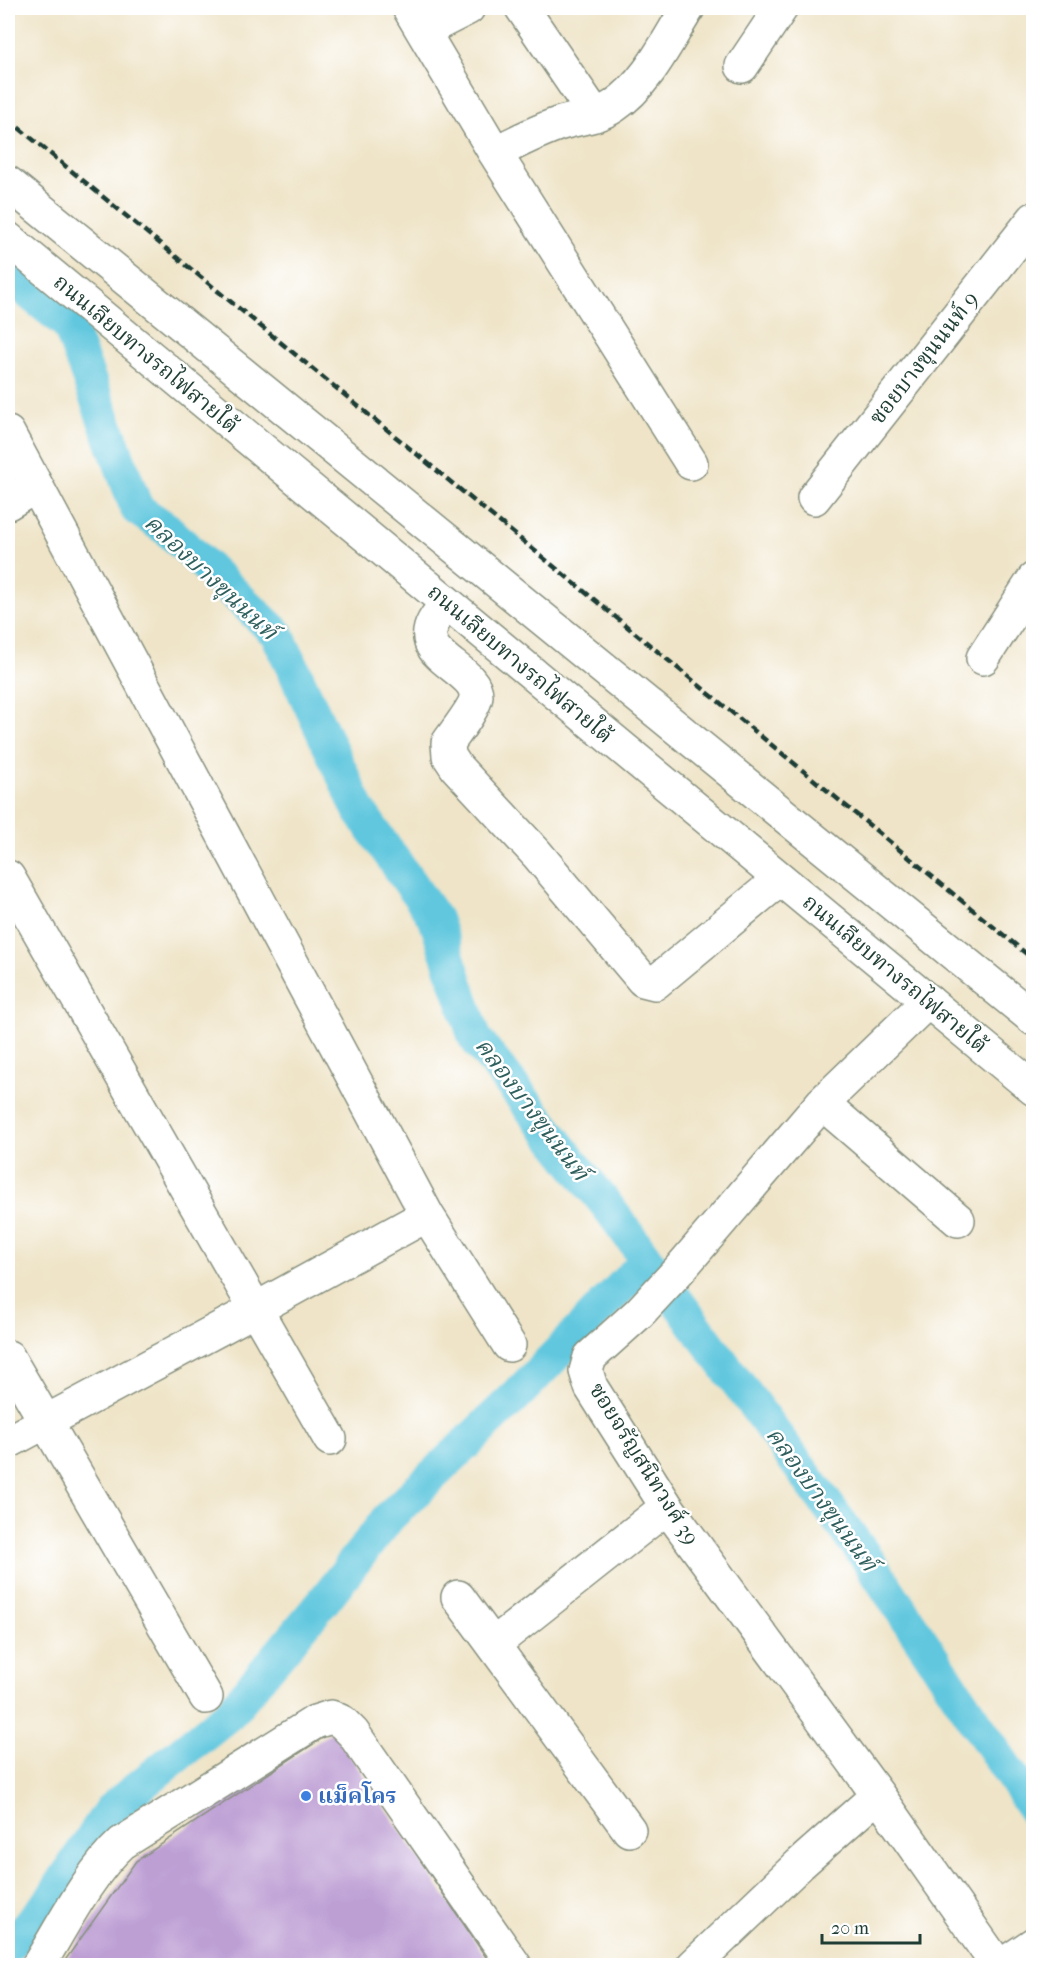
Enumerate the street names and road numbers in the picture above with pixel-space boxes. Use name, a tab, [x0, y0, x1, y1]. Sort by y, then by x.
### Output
street label: ถนนเลียบทางรถไฟสายใต้	[48, 268, 245, 439]
street label: ซอยบางขุนนนท์ 9	[864, 286, 985, 430]
street label: ถนนเลียบทางรถไฟสายใต้	[422, 578, 619, 749]
street label: ถนนเลียบทางรถไฟสายใต้	[797, 888, 994, 1059]
street label: ซอยจรัญสนิทวงศ์ 39	[584, 1378, 704, 1550]

